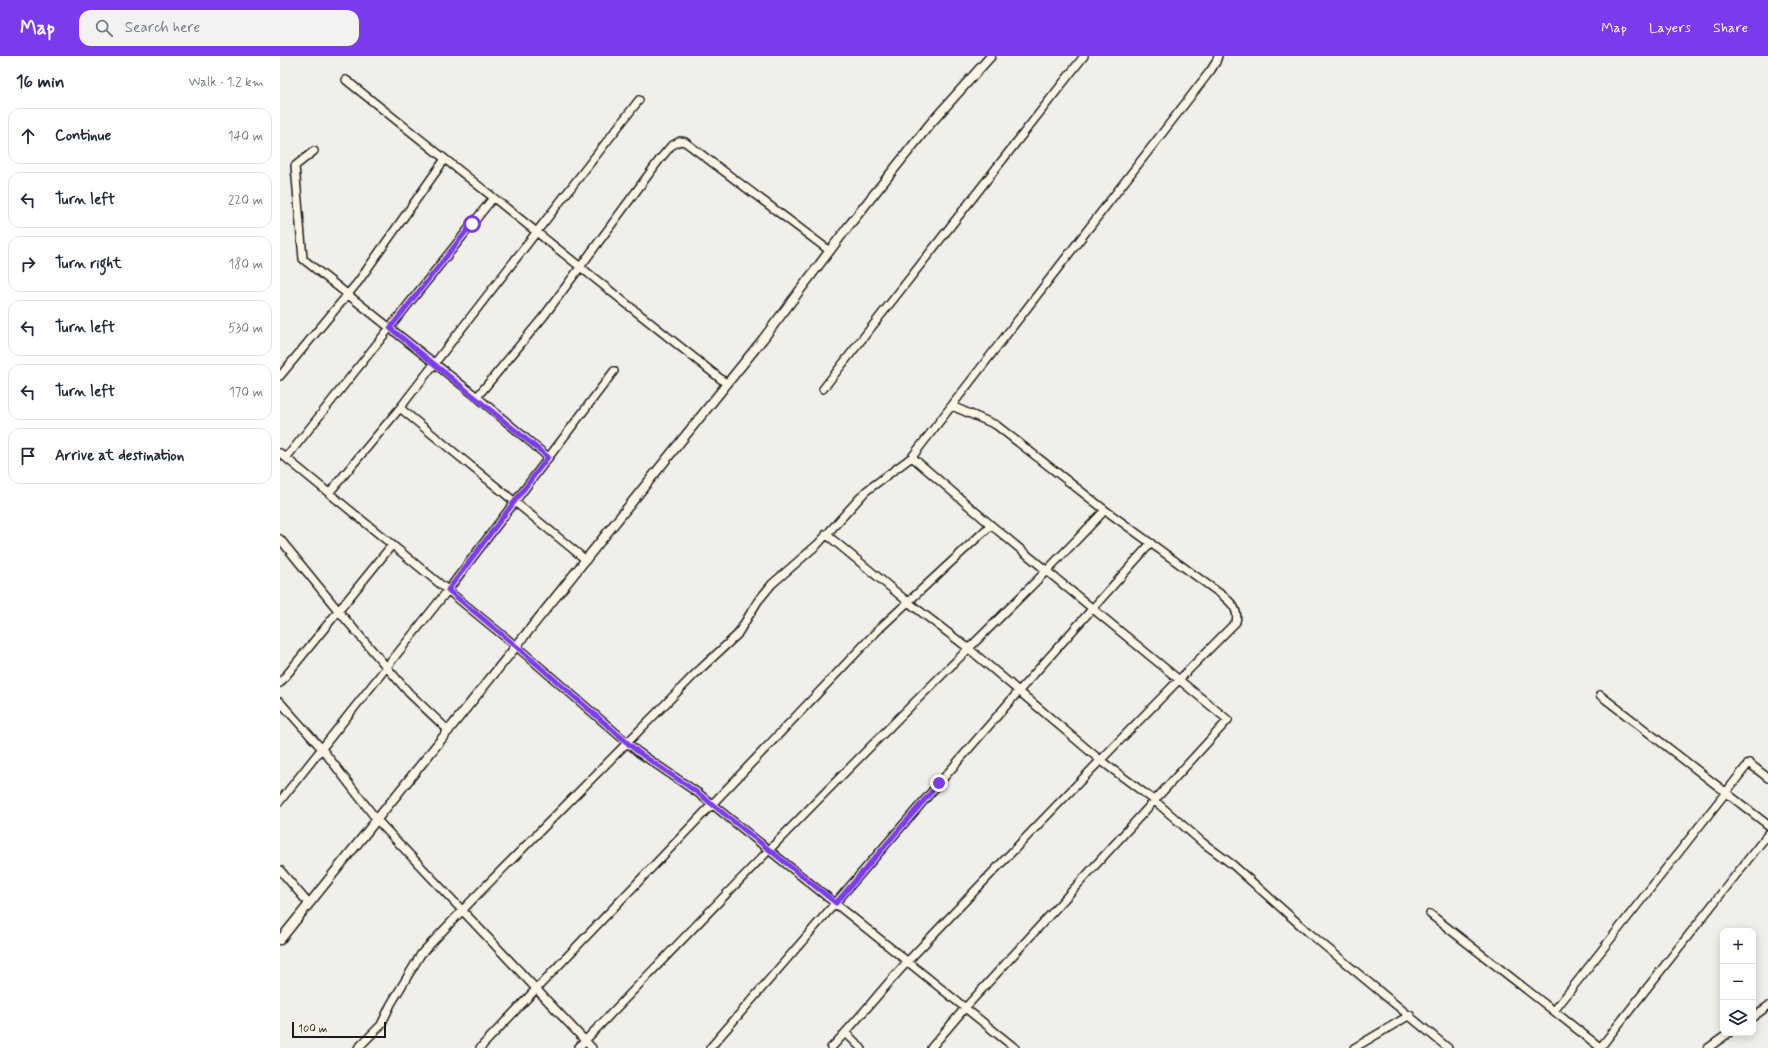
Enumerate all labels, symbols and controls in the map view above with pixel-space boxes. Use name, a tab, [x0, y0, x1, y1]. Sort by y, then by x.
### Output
search box	[79, 10, 359, 46]
text: Map	[20, 16, 55, 41]
icon: search	[93, 17, 115, 39]
text: Search here	[125, 18, 200, 38]
text: Map	[1601, 19, 1627, 37]
text: Layers	[1649, 19, 1691, 37]
text: Share	[1713, 19, 1748, 37]
text: 16 min	[16, 71, 65, 93]
text: Walk · 1.2 km	[189, 74, 264, 91]
icon: ahead	[17, 125, 39, 147]
text: Continue	[55, 126, 111, 146]
text: 140 m	[228, 128, 263, 145]
icon: left	[17, 189, 39, 211]
text: Turn left	[55, 190, 115, 210]
text: 220 m	[228, 192, 263, 209]
route start	[463, 215, 481, 233]
icon: right	[17, 253, 39, 275]
text: Turn right	[55, 254, 122, 274]
text: 180 m	[228, 256, 263, 273]
icon: left	[17, 317, 39, 339]
text: Turn left	[55, 318, 115, 338]
text: 530 m	[228, 320, 263, 337]
icon: left	[17, 381, 39, 403]
text: Turn left	[55, 382, 115, 402]
text: 170 m	[229, 384, 263, 401]
icon: arrive	[17, 445, 39, 467]
text: Arrive at destination	[55, 446, 184, 466]
route end	[930, 774, 948, 792]
map controls	[1720, 928, 1756, 1036]
button: +	[1720, 928, 1756, 964]
button: −	[1720, 964, 1756, 1000]
button: layers	[1720, 1000, 1756, 1036]
scale bar	[292, 1020, 386, 1039]
text: 100 m	[298, 1022, 328, 1036]

